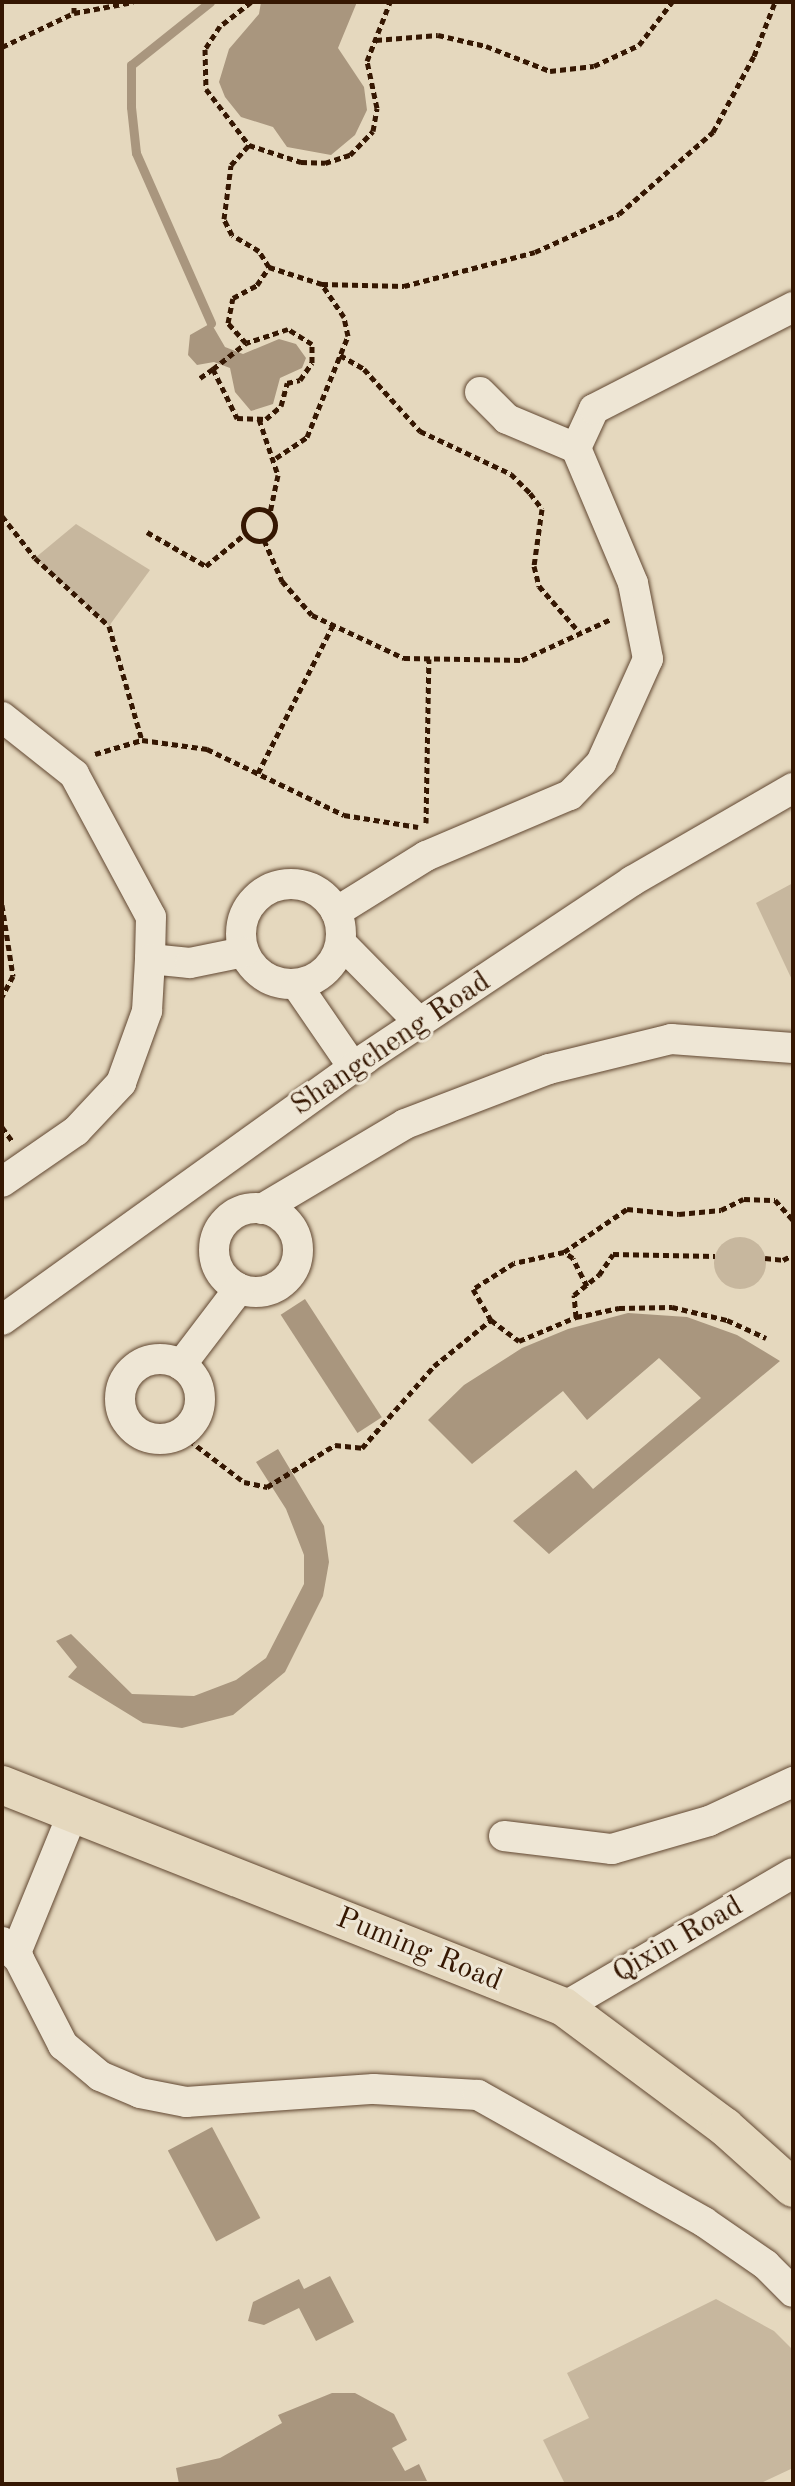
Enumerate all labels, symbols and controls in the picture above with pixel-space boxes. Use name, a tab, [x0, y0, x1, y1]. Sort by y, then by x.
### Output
street label: Shangcheng Road	[284, 964, 498, 1124]
street label: Qixin Road	[607, 1888, 749, 1992]
street label: Puming Road	[331, 1900, 507, 2000]

